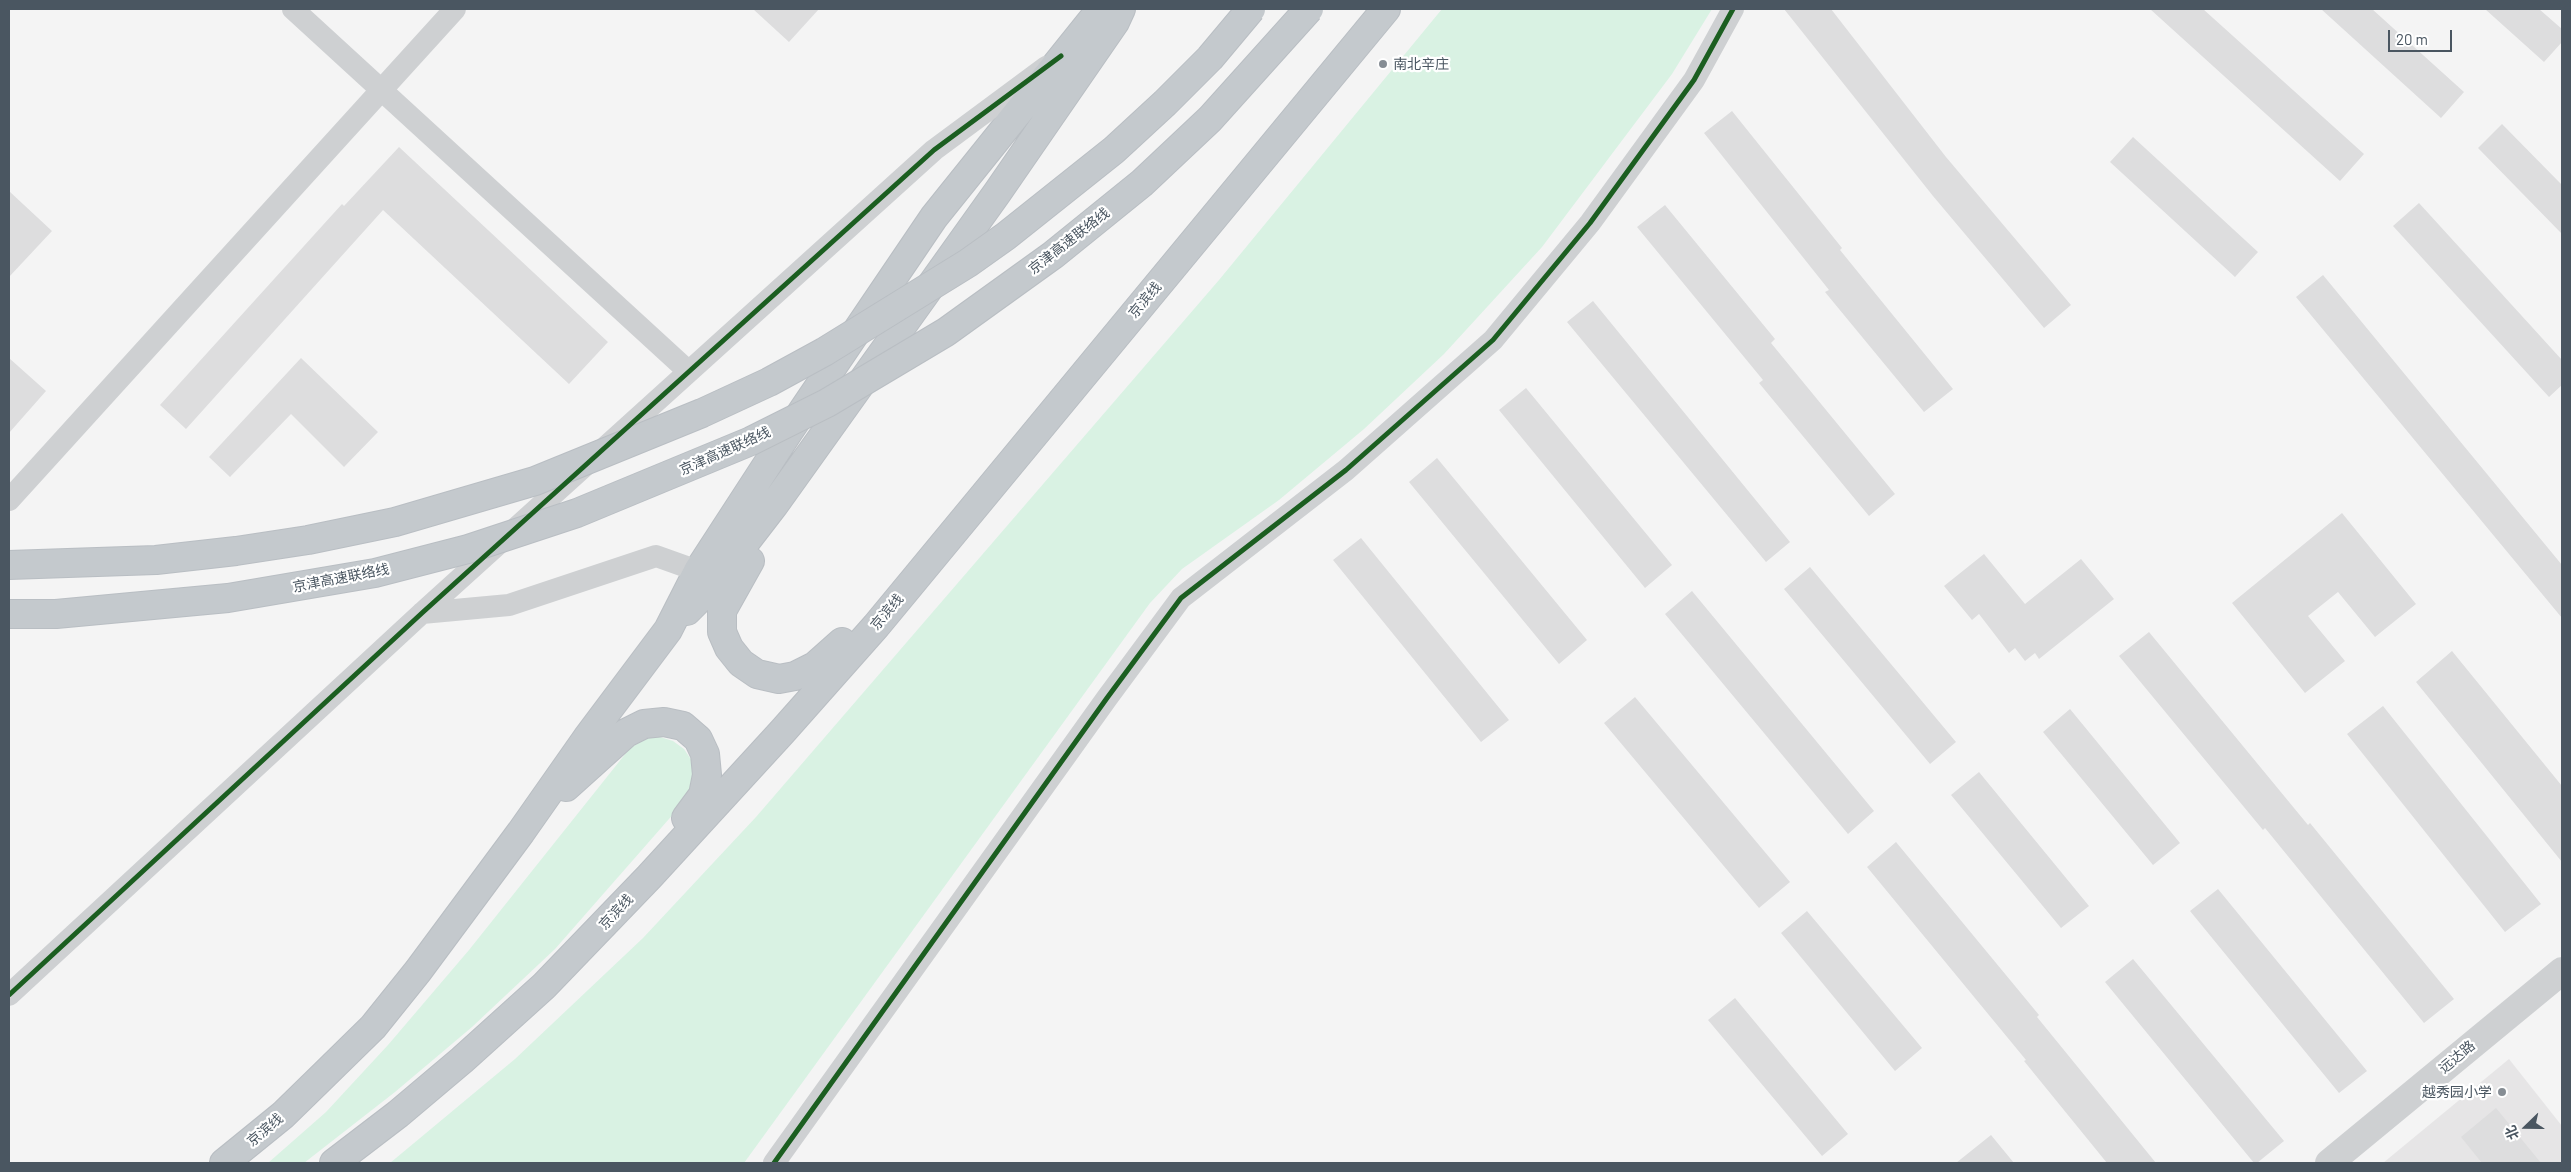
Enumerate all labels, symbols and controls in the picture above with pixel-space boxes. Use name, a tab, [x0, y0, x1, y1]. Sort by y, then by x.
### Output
scale bar	[2391, 20, 2455, 52]
text: 20 m	[2396, 30, 2428, 48]
place label: 南北辛庄	[1393, 56, 1449, 72]
marker: 南北辛庄	[1377, 58, 1389, 70]
street label: 京津高速联络线	[1025, 204, 1113, 278]
street label: 京滨线	[1125, 279, 1165, 321]
street label: 京津高速联络线	[677, 423, 773, 479]
street label: 京津高速联络线	[291, 560, 391, 596]
street label: 京滨线	[867, 591, 907, 633]
street label: 京滨线	[596, 891, 636, 933]
street label: 远达路	[2436, 1037, 2478, 1077]
place label: 越秀园小学	[2422, 1084, 2492, 1100]
marker: 越秀园小学	[2496, 1086, 2508, 1098]
north arrow	[2501, 1102, 2551, 1152]
street label: 京滨线	[244, 1110, 286, 1150]
text: 北	[2501, 1123, 2522, 1142]

